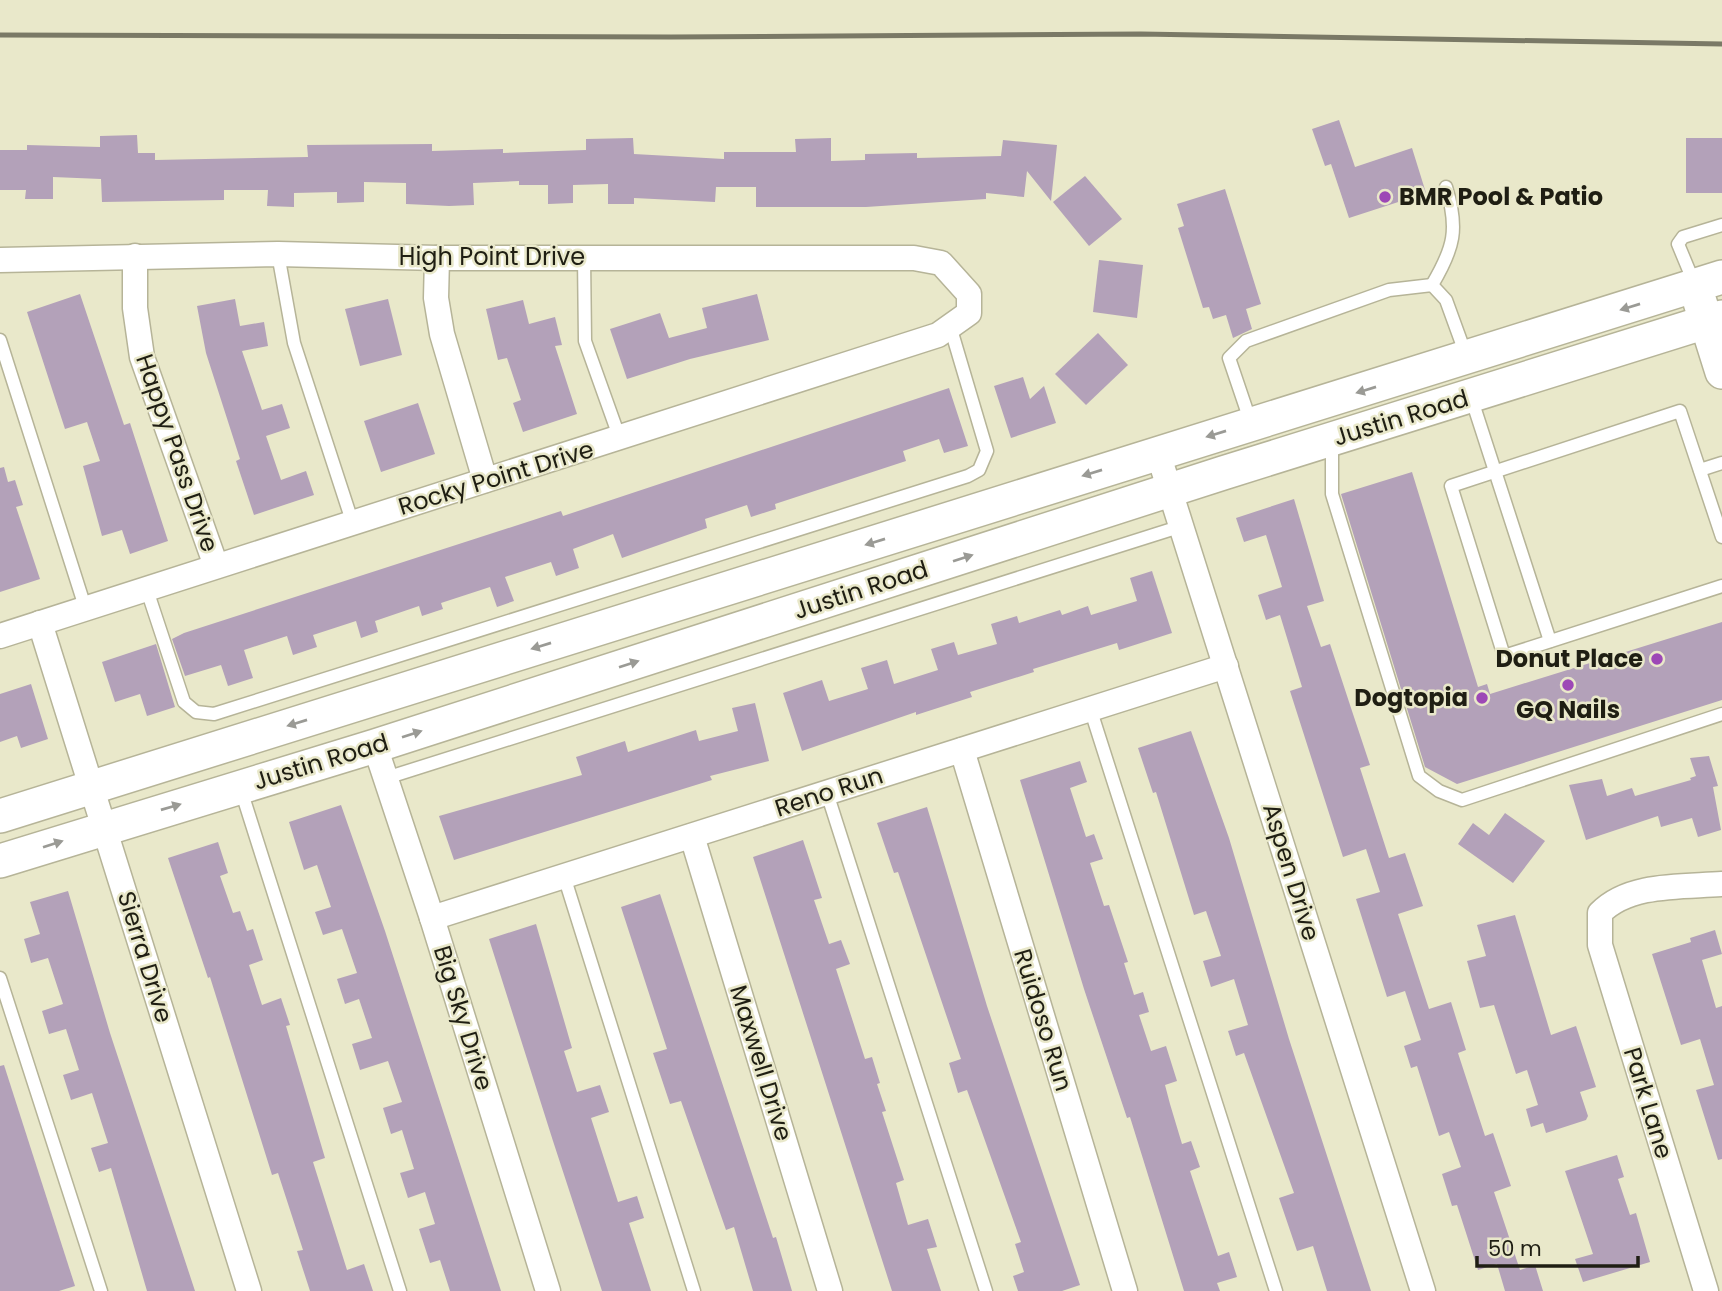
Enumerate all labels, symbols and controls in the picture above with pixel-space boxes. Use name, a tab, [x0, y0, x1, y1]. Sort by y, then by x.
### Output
place label: BMR Pool & Patio	[1399, 180, 1603, 213]
marker: BMR Pool & Patio	[1377, 189, 1393, 205]
street label: High Point Drive	[399, 240, 585, 273]
one-way arrow	[1619, 302, 1640, 312]
street label: Happy Pass Drive	[128, 350, 227, 556]
street label: Justin Road	[1329, 381, 1472, 454]
one-way arrow	[1356, 385, 1377, 395]
one-way arrow	[1205, 429, 1226, 440]
street label: Rocky Point Drive	[394, 432, 598, 523]
one-way arrow	[1082, 469, 1103, 479]
one-way arrow	[865, 537, 886, 547]
street label: Justin Road	[789, 552, 932, 627]
one-way arrow	[952, 552, 973, 563]
one-way arrow	[531, 642, 552, 652]
place label: Donut Place	[1495, 642, 1643, 675]
marker: Donut Place	[1649, 651, 1665, 667]
one-way arrow	[619, 659, 640, 669]
marker: GQ Nails	[1560, 677, 1576, 693]
place label: Dogtopia	[1354, 681, 1468, 714]
marker: Dogtopia	[1474, 690, 1490, 706]
place label: GQ Nails	[1516, 693, 1620, 726]
one-way arrow	[286, 718, 307, 729]
street label: Justin Road	[249, 725, 392, 798]
one-way arrow	[402, 728, 423, 738]
street label: Reno Run	[771, 759, 887, 825]
street label: Aspen Drive	[1255, 799, 1328, 944]
one-way arrow	[161, 801, 182, 811]
one-way arrow	[43, 838, 64, 848]
street label: Sierra Drive	[110, 887, 181, 1027]
street label: Big Sky Drive	[426, 941, 501, 1094]
street label: Ruidoso Run	[1006, 945, 1081, 1095]
street label: Maxwell Drive	[722, 981, 801, 1145]
street label: Park Lane	[1616, 1043, 1681, 1163]
scale bar	[1477, 1224, 1638, 1268]
text: 50 m	[1488, 1234, 1542, 1263]

